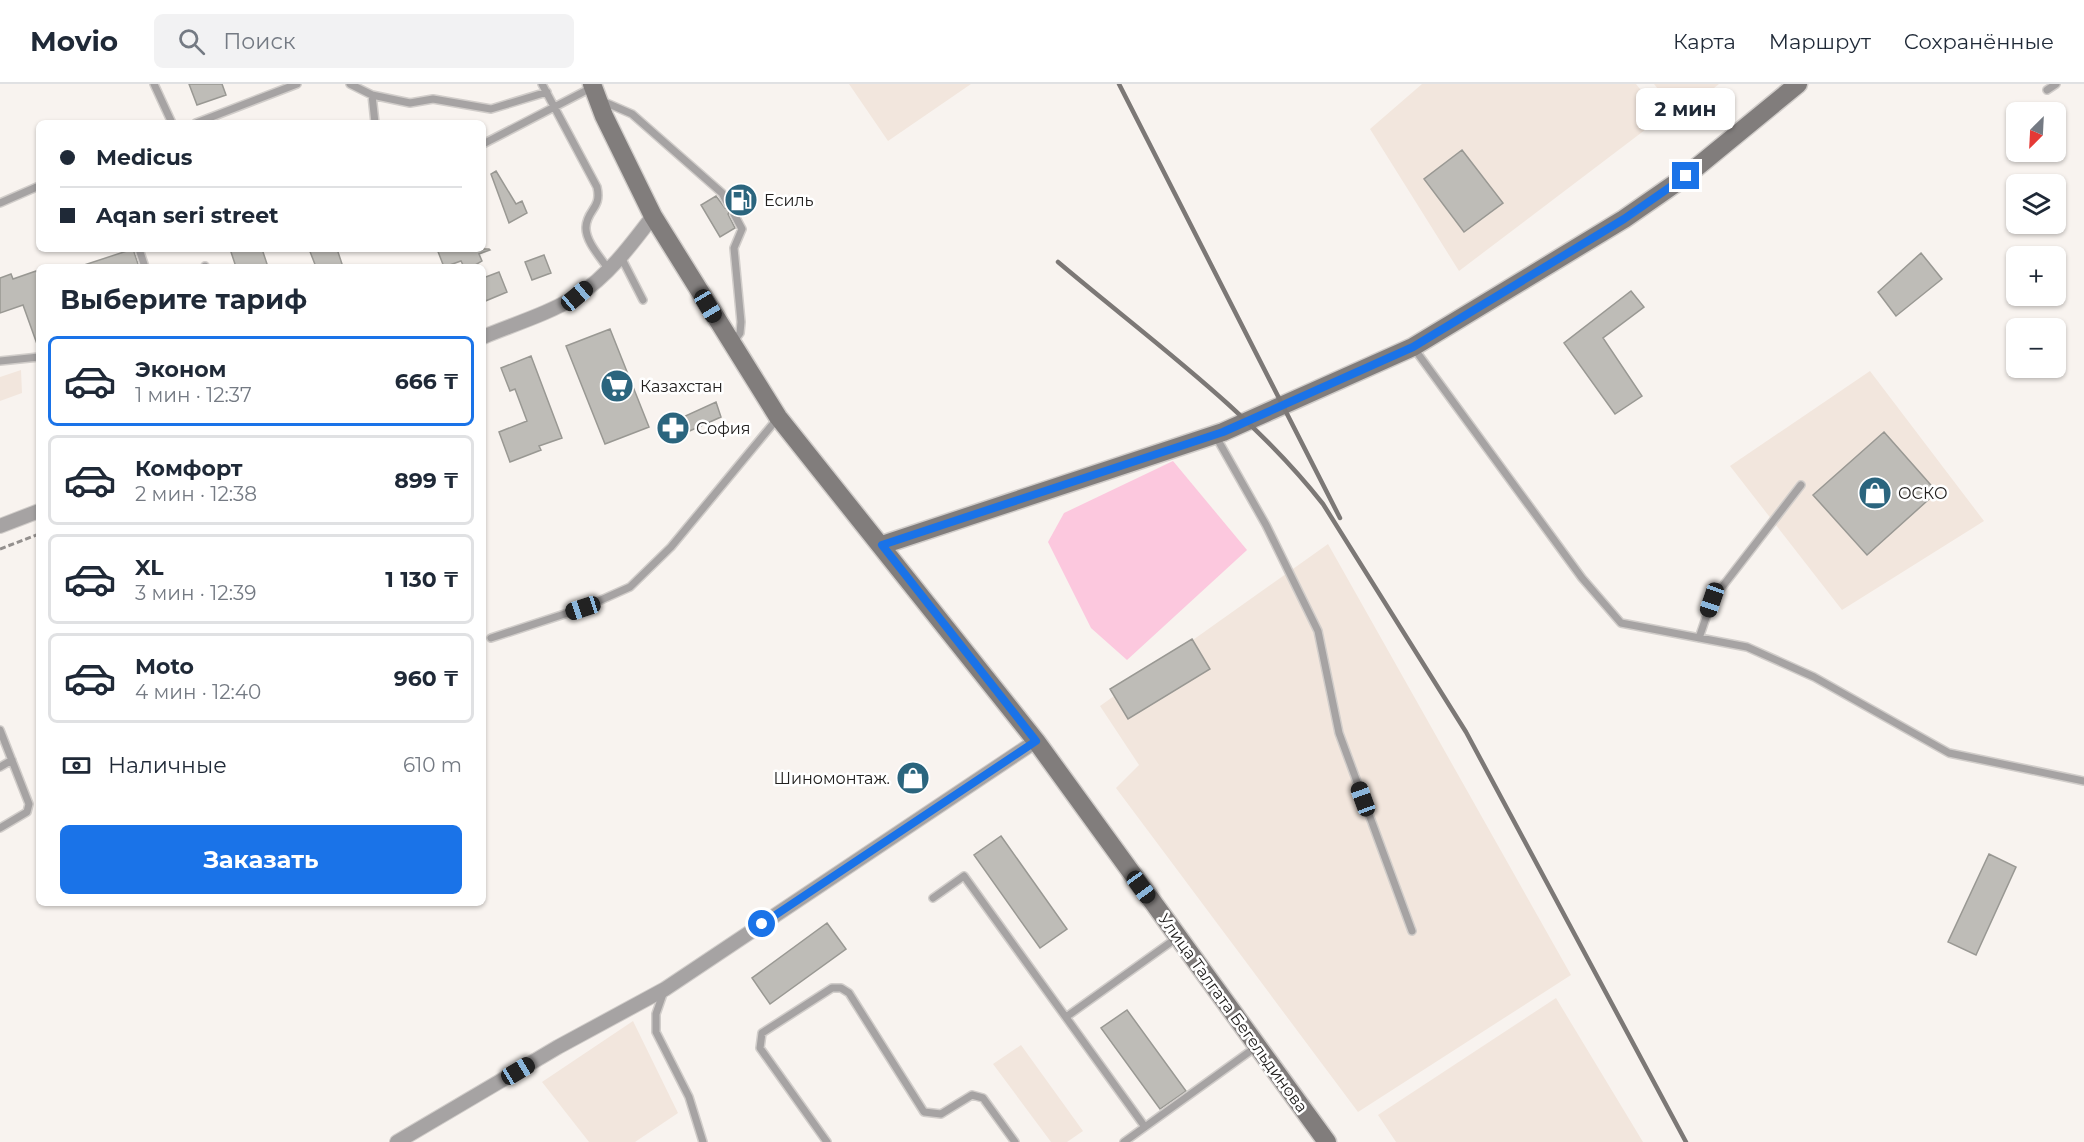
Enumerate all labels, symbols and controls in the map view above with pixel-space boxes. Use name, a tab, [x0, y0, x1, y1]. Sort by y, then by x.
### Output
search box	[154, 14, 574, 68]
text: Movio	[30, 24, 118, 58]
icon: search	[175, 25, 208, 58]
text: Поиск	[223, 28, 296, 55]
text: Карта	[1673, 29, 1736, 54]
text: Маршрут	[1769, 29, 1871, 54]
text: Сохранённые	[1904, 29, 2054, 54]
callout: 2 мин	[1636, 89, 1736, 131]
text: 2 мин	[1655, 97, 1716, 121]
north arrow	[2006, 102, 2066, 162]
map controls	[2006, 102, 2066, 378]
text: Medicus	[96, 144, 193, 171]
route end	[1672, 162, 1699, 189]
button: layers	[2006, 174, 2066, 234]
fuel station icon: Есиль	[723, 182, 759, 218]
place label: Есиль	[764, 191, 814, 210]
text: Aqan seri street	[96, 202, 279, 229]
button: +	[2006, 246, 2066, 306]
car	[557, 278, 597, 314]
text: Выберите тариф	[60, 283, 307, 316]
car	[691, 286, 725, 326]
button: −	[2006, 318, 2066, 378]
icon: car	[63, 354, 117, 408]
text: Эконом	[135, 356, 226, 383]
text: 666 ₸	[395, 368, 459, 395]
supermarket icon: Казахстан	[599, 368, 635, 404]
place label: Казахстан	[640, 377, 723, 396]
text: 1 мин · 12:37	[135, 383, 252, 407]
pharmacy icon: София	[655, 410, 691, 446]
place label: София	[696, 419, 751, 438]
icon: car	[63, 453, 117, 507]
text: Комфорт	[135, 455, 243, 482]
text: 899 ₸	[394, 467, 459, 494]
shop icon: ОСКО	[1857, 475, 1893, 511]
text: 2 мин · 12:38	[135, 482, 257, 506]
place label: ОСКО	[1898, 484, 1948, 503]
icon: car	[63, 552, 117, 606]
text: XL	[135, 554, 164, 581]
text: 1 130 ₸	[385, 566, 459, 593]
car	[1698, 580, 1726, 620]
text: 3 мин · 12:39	[135, 581, 256, 605]
car	[563, 594, 603, 622]
icon: car	[63, 651, 117, 705]
text: Moto	[135, 653, 194, 680]
text: 960 ₸	[394, 665, 459, 692]
text: 4 мин · 12:40	[135, 680, 261, 704]
icon: cash	[60, 749, 93, 782]
text: Наличные	[108, 752, 227, 779]
text: 610 m	[403, 753, 462, 777]
shop icon: Шиномонтаж.	[895, 760, 931, 796]
place label: Шиномонтаж.	[773, 769, 890, 788]
car	[1348, 779, 1378, 819]
button: Заказать	[60, 825, 462, 894]
car	[1123, 867, 1159, 907]
route start	[748, 910, 775, 937]
street label: Улица Талгата Бегельдинова	[1154, 910, 1312, 1116]
car	[498, 1054, 538, 1088]

